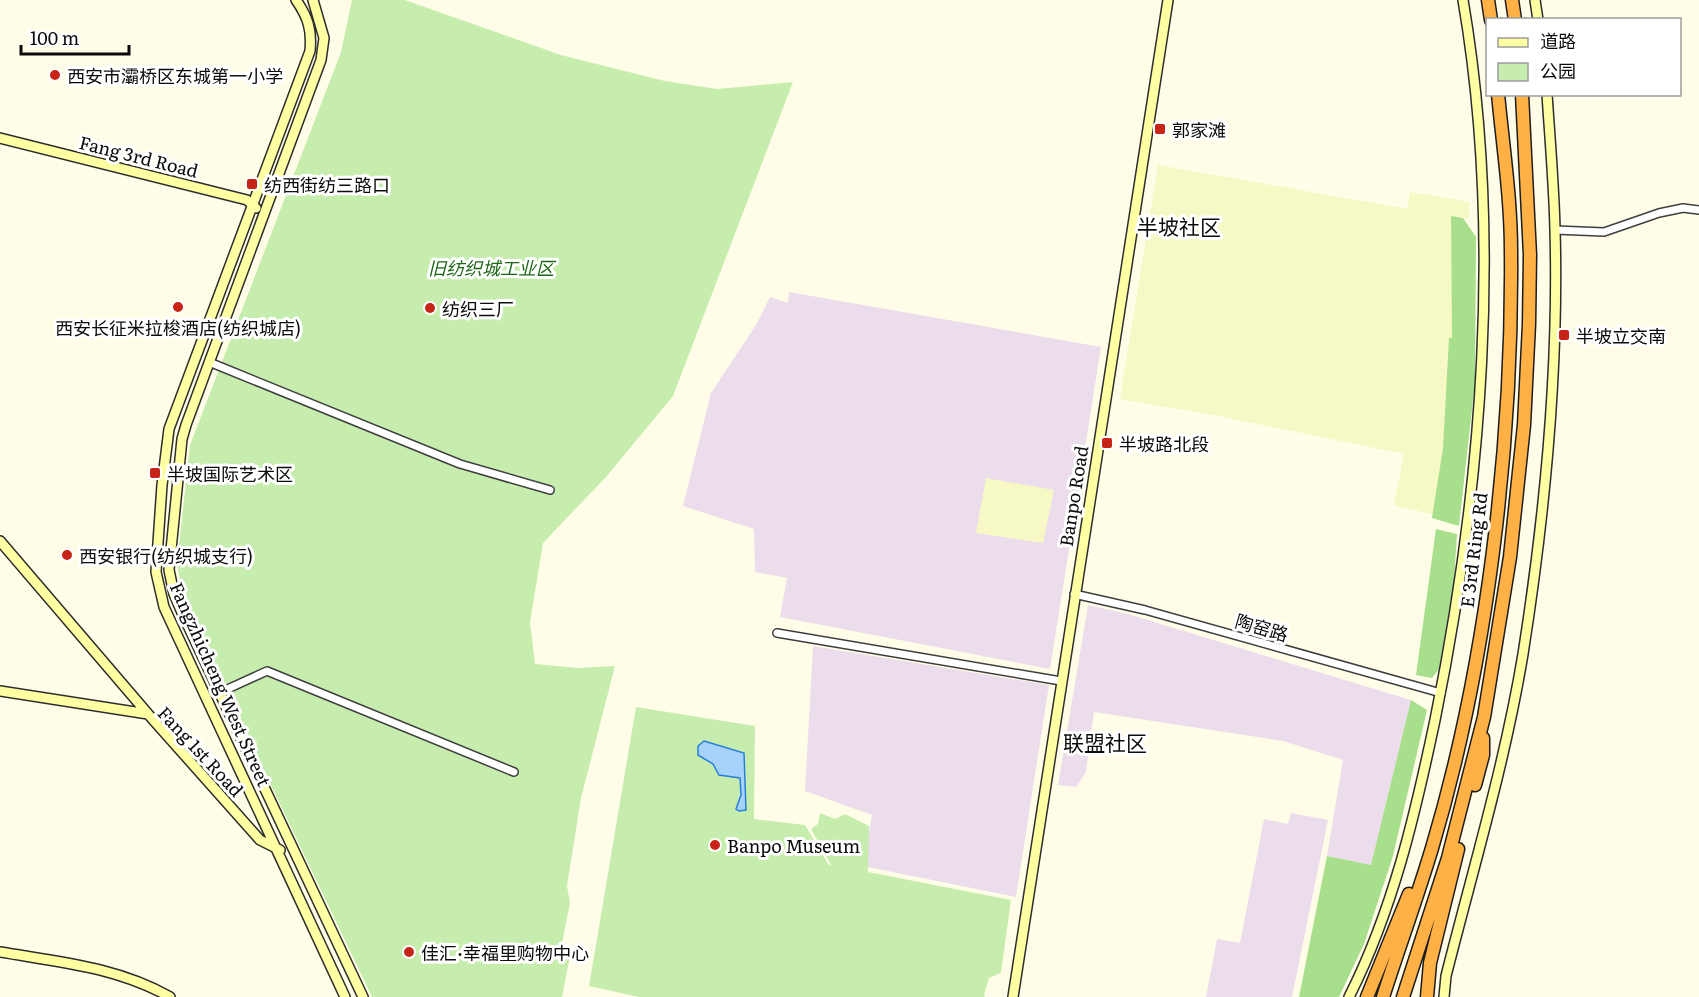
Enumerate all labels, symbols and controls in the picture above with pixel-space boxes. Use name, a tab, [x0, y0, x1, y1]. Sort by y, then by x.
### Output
scale bar	[21, 18, 129, 56]
legend	[1486, 18, 1681, 96]
text: 100 m	[30, 24, 79, 51]
text: 道路	[1540, 27, 1576, 54]
text: 公园	[1540, 57, 1576, 84]
place label: 西安市灞桥区东城第一小学	[67, 62, 283, 89]
marker: 西安市灞桥区东城第一小学	[48, 68, 62, 82]
place label: 郭家滩	[1172, 116, 1226, 143]
marker: 郭家滩	[1153, 122, 1167, 136]
street label: Fang 3rd Road	[77, 128, 201, 184]
place label: 纺西街纺三路口	[264, 171, 390, 198]
marker: 纺西街纺三路口	[245, 177, 259, 191]
district label: 半坡社区	[1137, 210, 1221, 241]
park label: 旧纺织城工业区	[428, 254, 557, 281]
place label: 纺织三厂	[442, 295, 514, 322]
marker: 西安长征米拉梭酒店(纺织城店)	[171, 300, 185, 314]
marker: 纺织三厂	[423, 301, 437, 315]
place label: 西安长征米拉梭酒店(纺织城店)	[55, 314, 301, 341]
place label: 半坡立交南	[1576, 322, 1666, 349]
marker: 半坡立交南	[1557, 328, 1571, 342]
place label: 半坡路北段	[1119, 430, 1209, 457]
marker: 半坡路北段	[1100, 436, 1114, 450]
street label: Banpo Road	[1052, 443, 1094, 549]
place label: 半坡国际艺术区	[167, 460, 293, 487]
marker: 半坡国际艺术区	[148, 466, 162, 480]
street label: E 3rd Ring Rd	[1453, 491, 1493, 609]
place label: 西安银行(纺织城支行)	[79, 542, 253, 569]
marker: 西安银行(纺织城支行)	[60, 548, 74, 562]
street label: Fangzhicheng West Street	[164, 577, 279, 791]
street label: 陶窑路	[1232, 607, 1292, 647]
street label: Fang 1st Road	[152, 700, 250, 802]
district label: 联盟社区	[1063, 726, 1147, 757]
place label: Banpo Museum	[727, 832, 860, 859]
marker: Banpo Museum	[708, 838, 722, 852]
place label: 佳汇·幸福里购物中心	[421, 939, 589, 966]
marker: 佳汇·幸福里购物中心	[402, 945, 416, 959]

